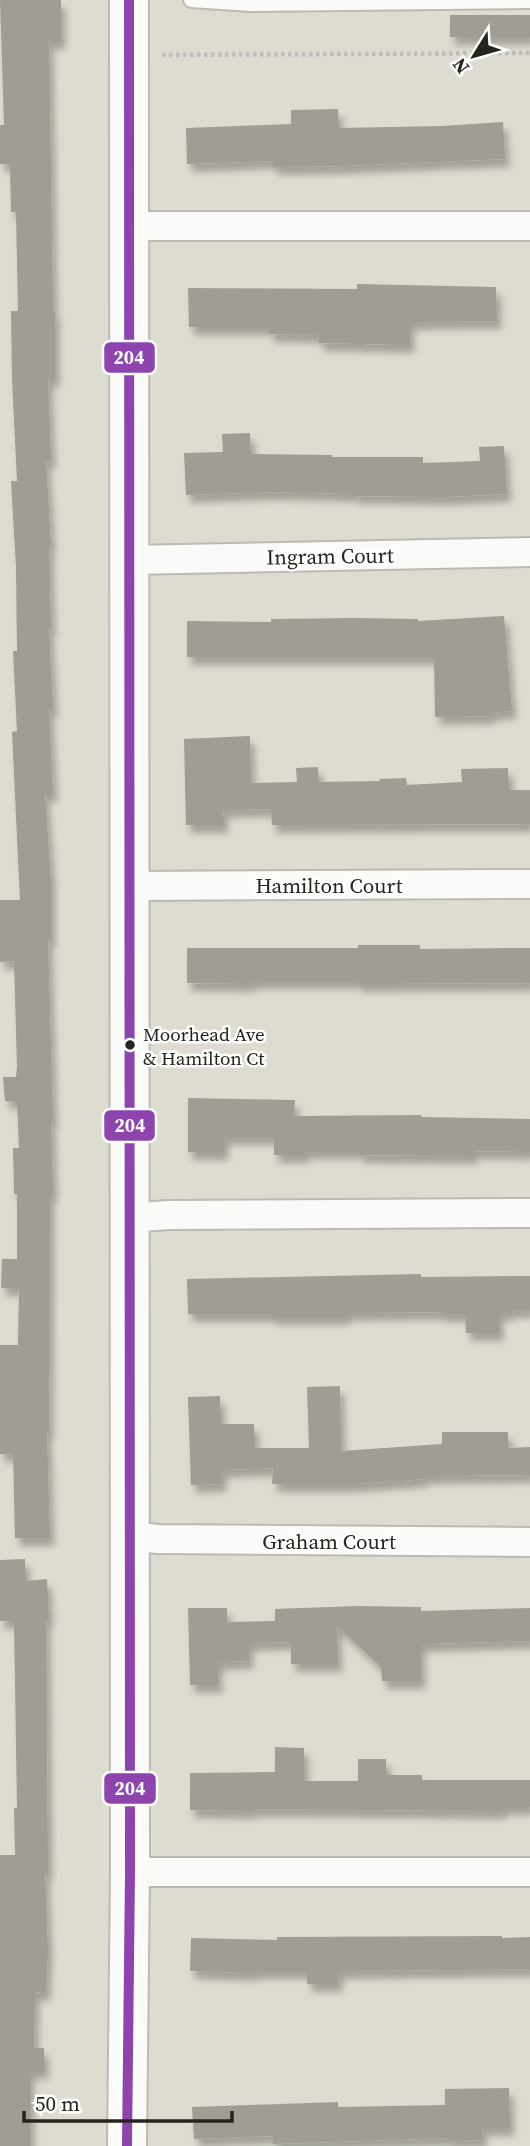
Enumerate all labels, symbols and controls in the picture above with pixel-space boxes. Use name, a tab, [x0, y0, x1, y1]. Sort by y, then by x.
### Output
north arrow	[439, 21, 509, 91]
text: N	[446, 53, 475, 80]
line badge: 204	[103, 341, 156, 374]
text: 204	[114, 344, 144, 370]
street label: Ingram Court	[266, 540, 394, 572]
street label: Hamilton Court	[255, 871, 403, 900]
place label: Moorhead Ave & Hamilton Ct	[143, 1021, 265, 1071]
marker: Moorhead Ave & Hamilton Ct	[123, 1038, 137, 1052]
line badge: 204	[103, 1109, 156, 1142]
text: 204	[115, 1112, 145, 1138]
street label: Graham Court	[262, 1527, 396, 1556]
line badge: 204	[103, 1772, 157, 1805]
text: 204	[115, 1775, 145, 1801]
scale bar	[24, 2080, 233, 2124]
text: 50 m	[35, 2089, 80, 2118]

